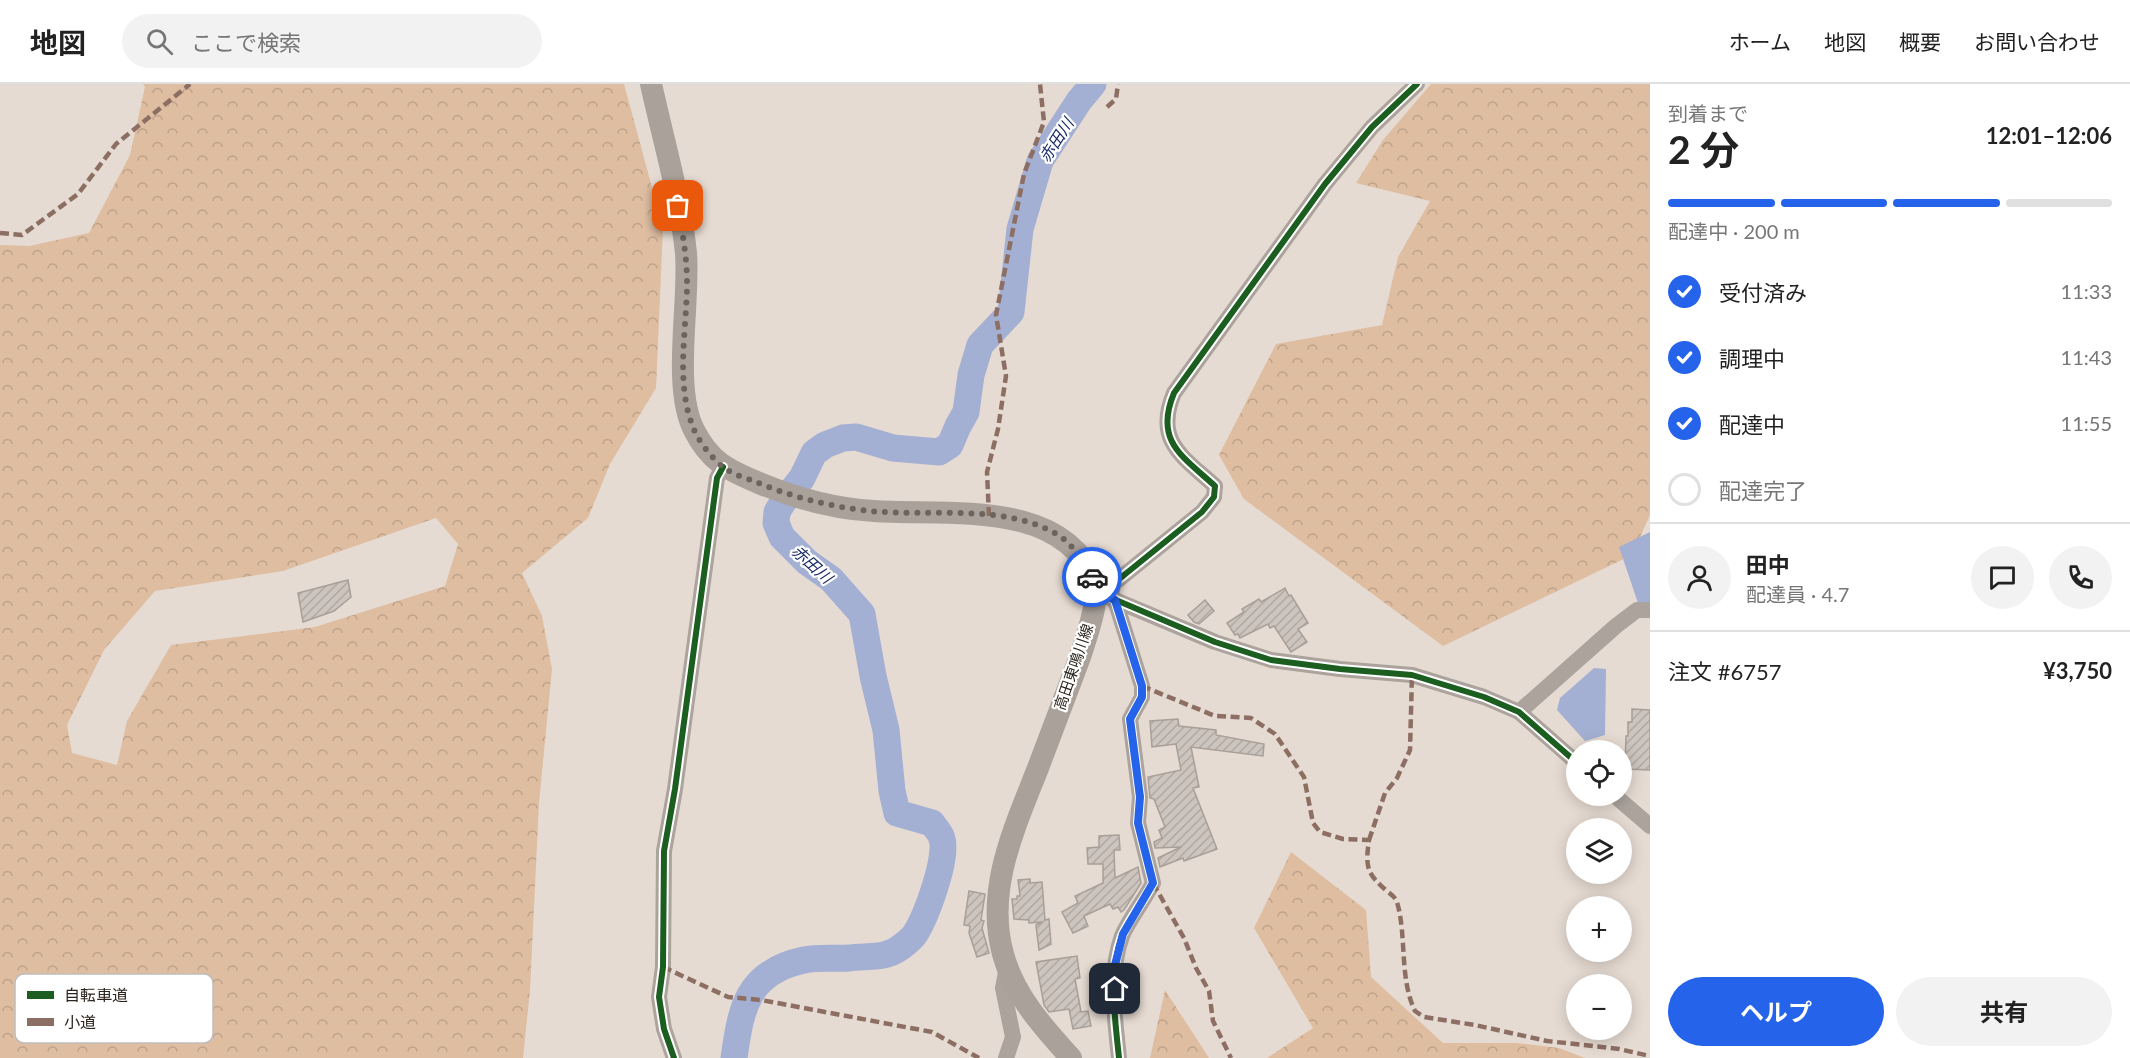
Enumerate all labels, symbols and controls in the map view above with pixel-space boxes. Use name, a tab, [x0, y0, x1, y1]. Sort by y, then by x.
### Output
search box	[122, 14, 542, 68]
text: 地図	[30, 25, 86, 59]
icon: search	[143, 25, 176, 58]
text: ここで検索	[191, 29, 301, 56]
text: ホーム	[1729, 29, 1791, 54]
text: 地図	[1824, 29, 1866, 54]
text: 概要	[1899, 29, 1941, 54]
text: お問い合わせ	[1974, 29, 2100, 54]
text: 到着まで	[1668, 101, 1748, 125]
water label: 赤田川	[1035, 113, 1078, 165]
text: 12:01–12:06	[1986, 122, 2112, 149]
text: 2 分	[1668, 126, 1739, 172]
pin	[652, 180, 703, 231]
icon: bag	[661, 189, 694, 222]
text: 配達中 · 200 m	[1668, 219, 1800, 243]
icon: check	[1668, 275, 1701, 308]
text: 受付済み	[1719, 279, 1807, 306]
text: 11:33	[2061, 279, 2112, 303]
icon: check	[1668, 341, 1701, 374]
text: 調理中	[1719, 345, 1785, 372]
text: 11:43	[2061, 345, 2112, 369]
icon: check	[1668, 407, 1701, 440]
text: 配達中	[1719, 411, 1785, 438]
text: 11:55	[2061, 411, 2112, 435]
text: 配達完了	[1719, 477, 1807, 504]
water label: 赤田川	[788, 541, 838, 588]
button: person	[1668, 546, 1731, 609]
button: chat	[1971, 546, 2034, 609]
button: phone	[2049, 546, 2112, 609]
courier	[1062, 547, 1122, 607]
text: 田中	[1746, 551, 1790, 578]
icon: car	[1076, 561, 1109, 594]
text: 配達員 · 4.7	[1746, 582, 1849, 606]
street label: 高田東鳴川線	[1050, 621, 1096, 712]
text: ¥3,750	[2043, 657, 2112, 684]
text: 注文 #6757	[1668, 658, 1781, 685]
map controls	[1566, 740, 1632, 1040]
button: locate	[1566, 740, 1632, 806]
button: layers	[1566, 818, 1632, 884]
button: +	[1566, 896, 1632, 962]
pin	[1089, 963, 1140, 1014]
icon: home	[1098, 972, 1131, 1005]
legend	[15, 974, 213, 1043]
button: −	[1566, 974, 1632, 1040]
button: ヘルプ	[1668, 977, 1884, 1046]
button: 共有	[1896, 977, 2112, 1046]
text: 自転車道	[64, 985, 128, 1004]
text: 小道	[64, 1012, 96, 1031]

